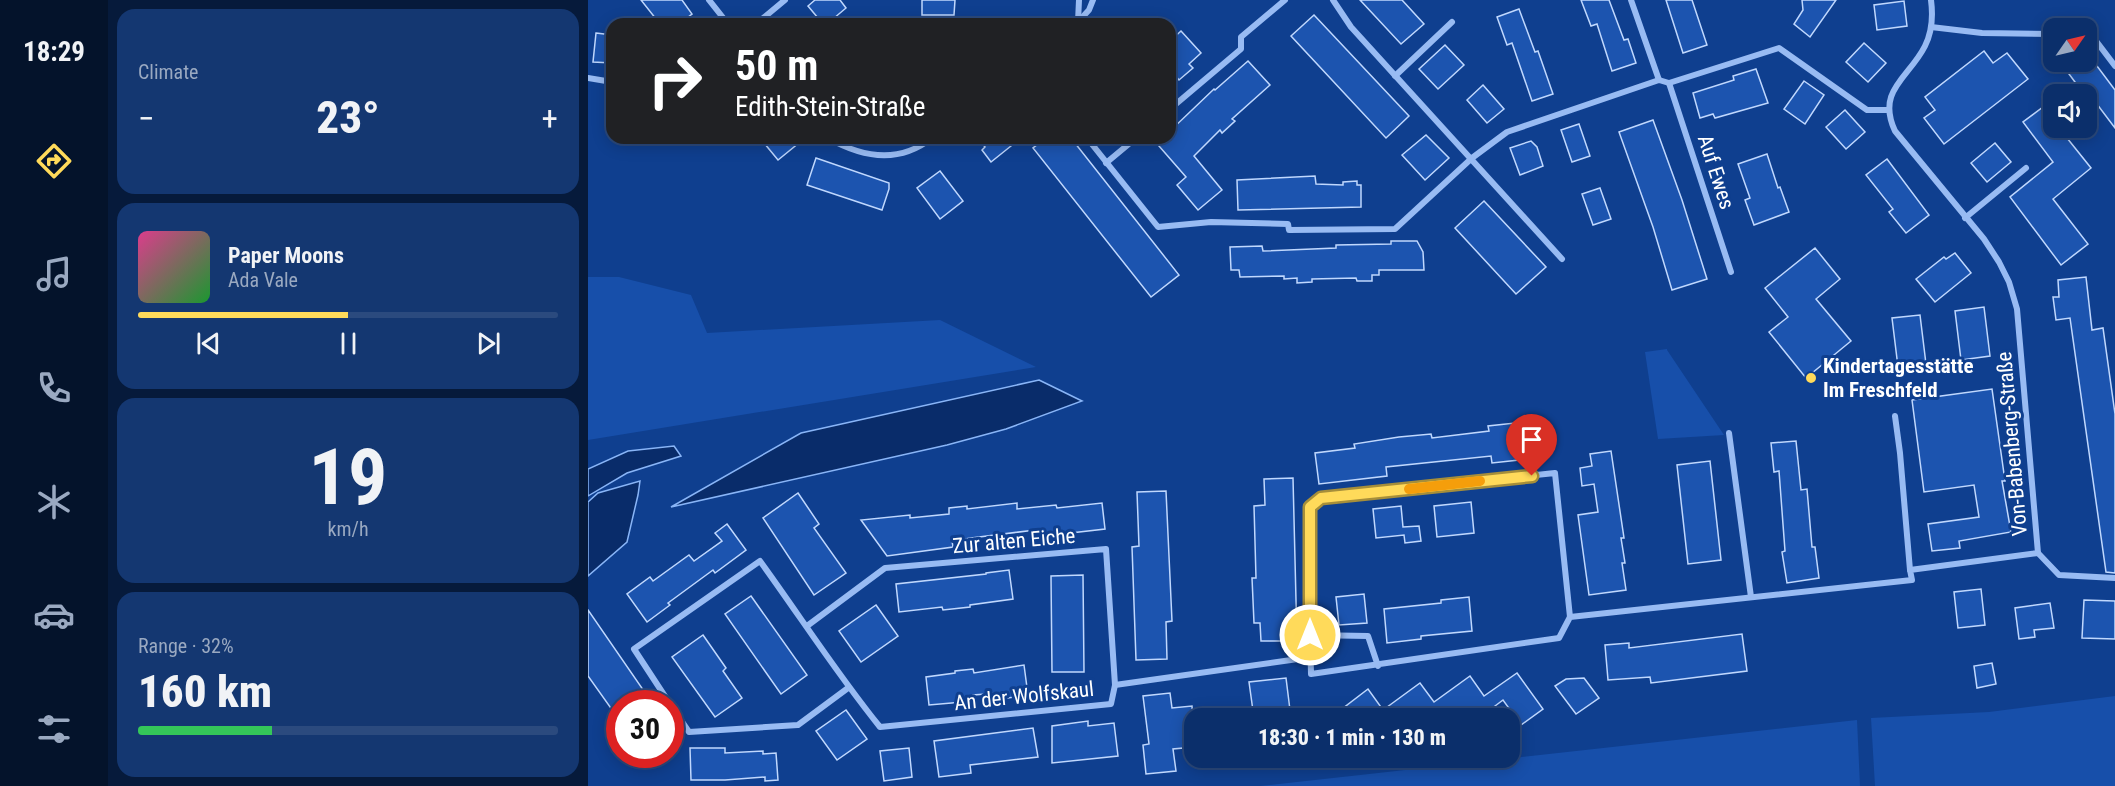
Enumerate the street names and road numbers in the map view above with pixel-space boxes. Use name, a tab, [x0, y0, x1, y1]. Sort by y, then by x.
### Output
street label: Auf Ewes	[1693, 132, 1739, 212]
street label: Von-Babenberg-Straße	[1992, 351, 2032, 537]
street label: Zur alten Eiche	[952, 524, 1076, 558]
street label: An der Wolfskaul	[953, 677, 1095, 715]

